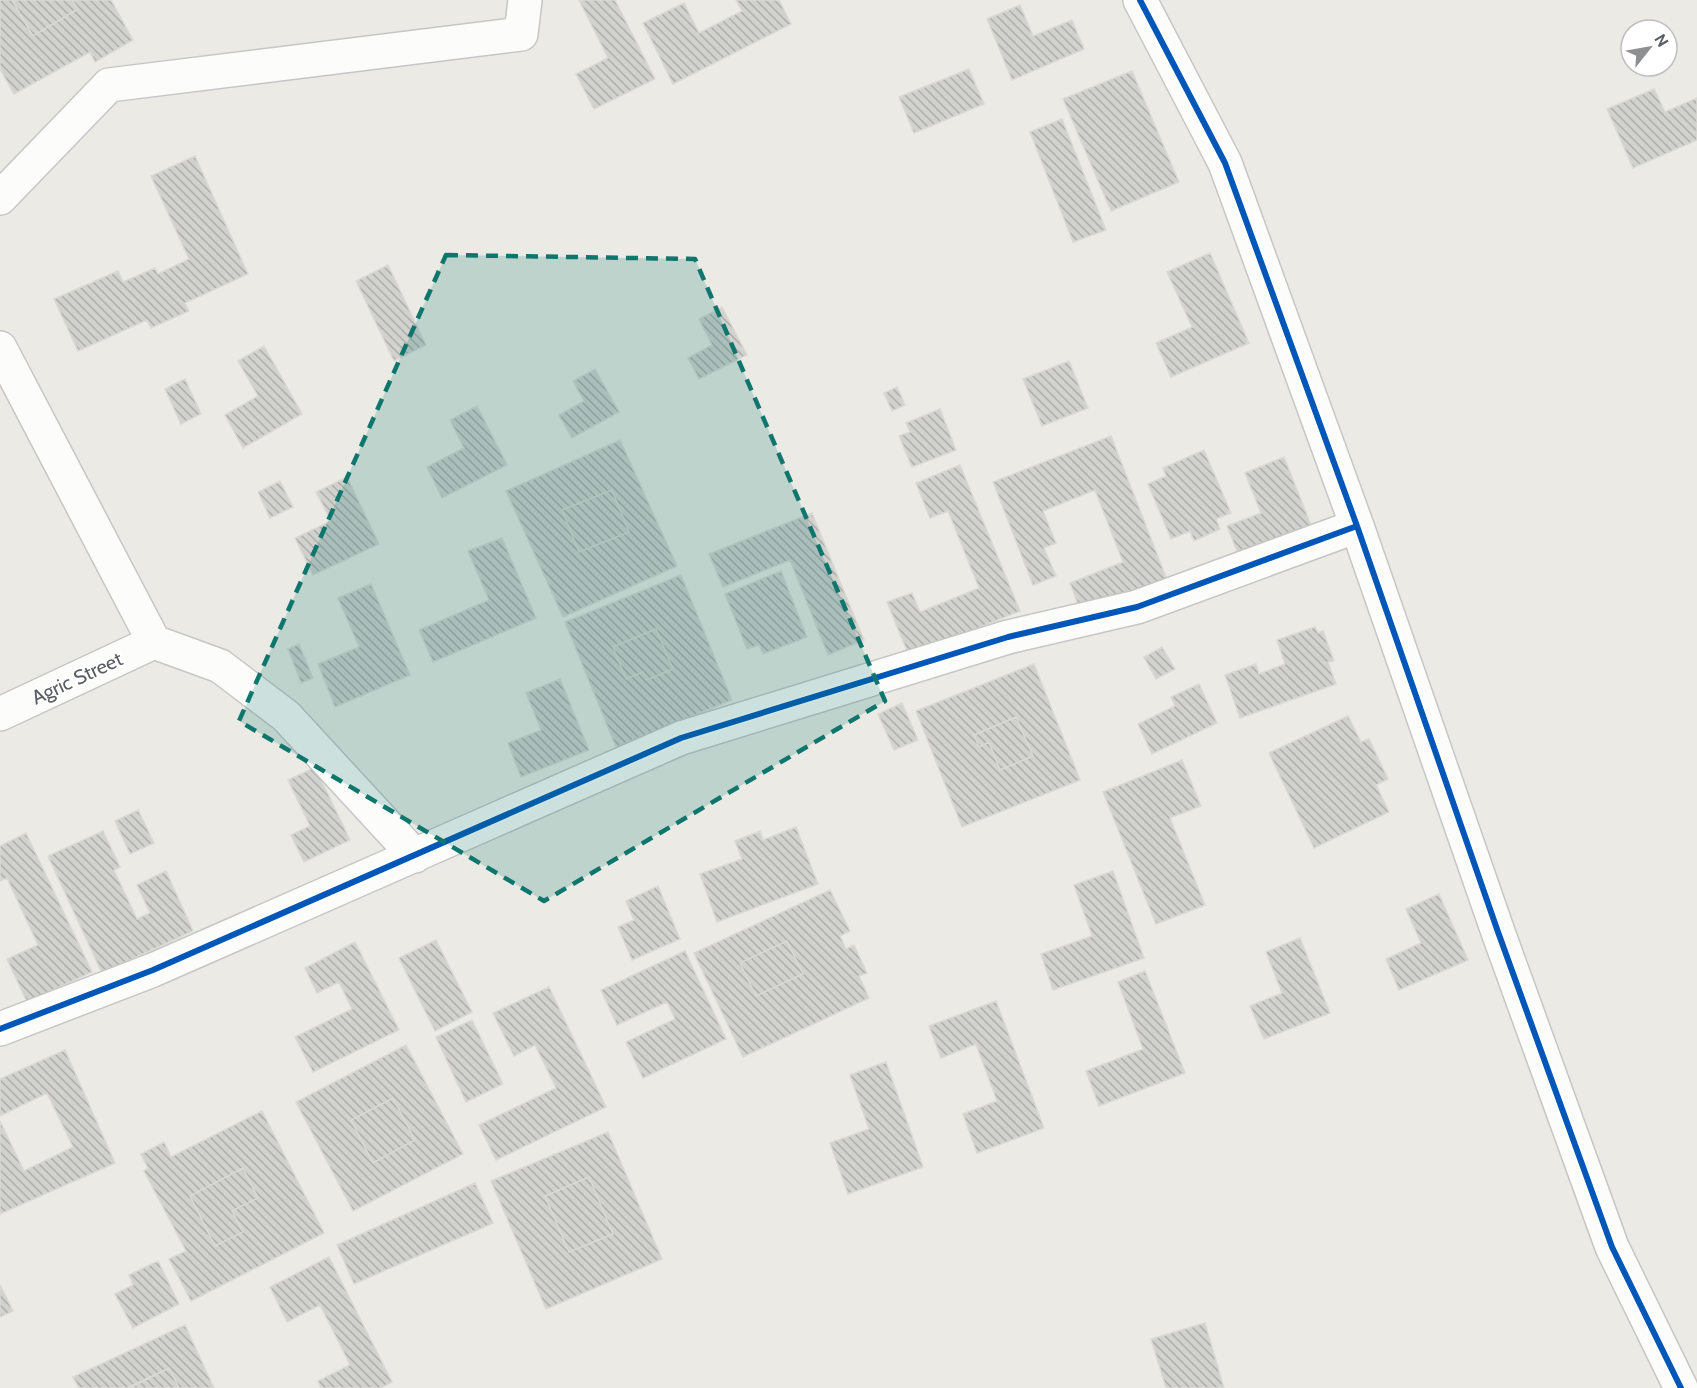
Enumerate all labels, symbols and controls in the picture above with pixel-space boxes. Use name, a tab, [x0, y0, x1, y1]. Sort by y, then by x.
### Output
north arrow	[1619, 18, 1679, 78]
text: N	[1650, 31, 1672, 50]
street label: Agric Street	[28, 646, 127, 710]

